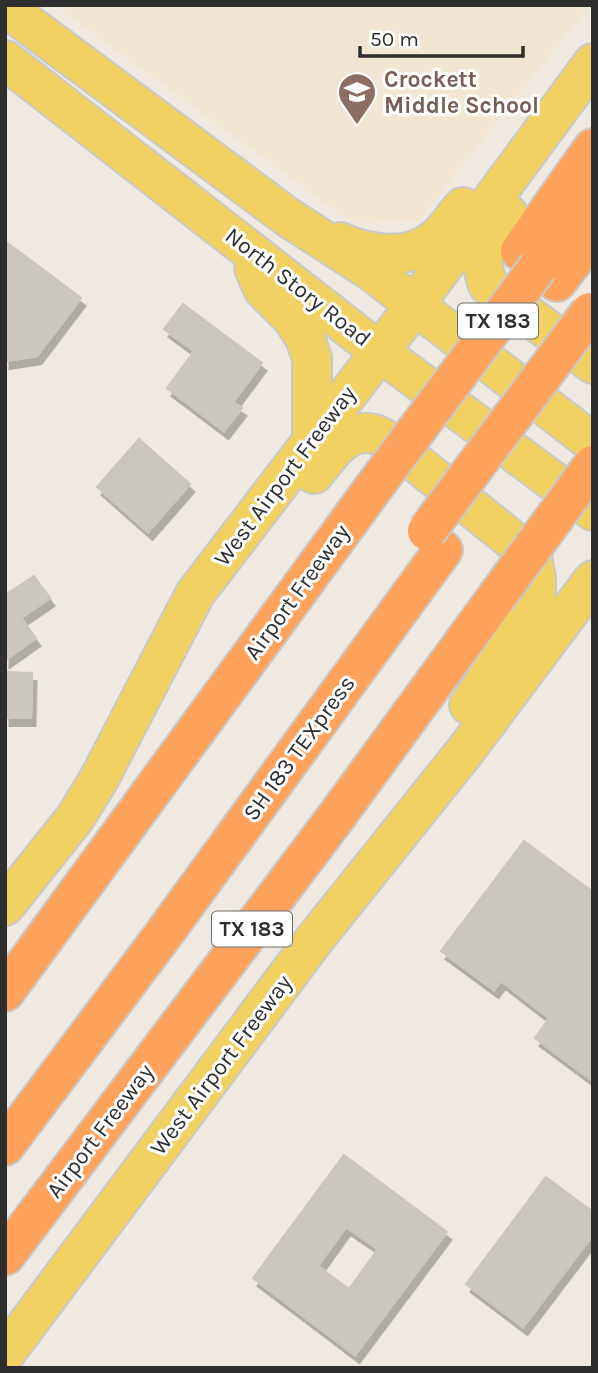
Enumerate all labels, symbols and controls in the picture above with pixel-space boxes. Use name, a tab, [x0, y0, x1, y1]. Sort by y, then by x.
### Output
scale bar	[360, 14, 523, 58]
text: 50 m	[370, 27, 419, 51]
place label: Crockett Middle School	[384, 66, 539, 119]
school or university icon: Crockett Middle School	[336, 71, 378, 126]
street label: North Story Road	[220, 222, 376, 352]
road number: TX 183	[458, 304, 538, 338]
street label: West Airport Freeway	[208, 380, 362, 571]
street label: Airport Freeway	[239, 519, 355, 665]
street label: SH 183 TEXpress	[237, 670, 361, 826]
road number: TX 183	[212, 912, 292, 946]
street label: West Airport Freeway	[144, 969, 298, 1160]
street label: Airport Freeway	[41, 1058, 159, 1203]

